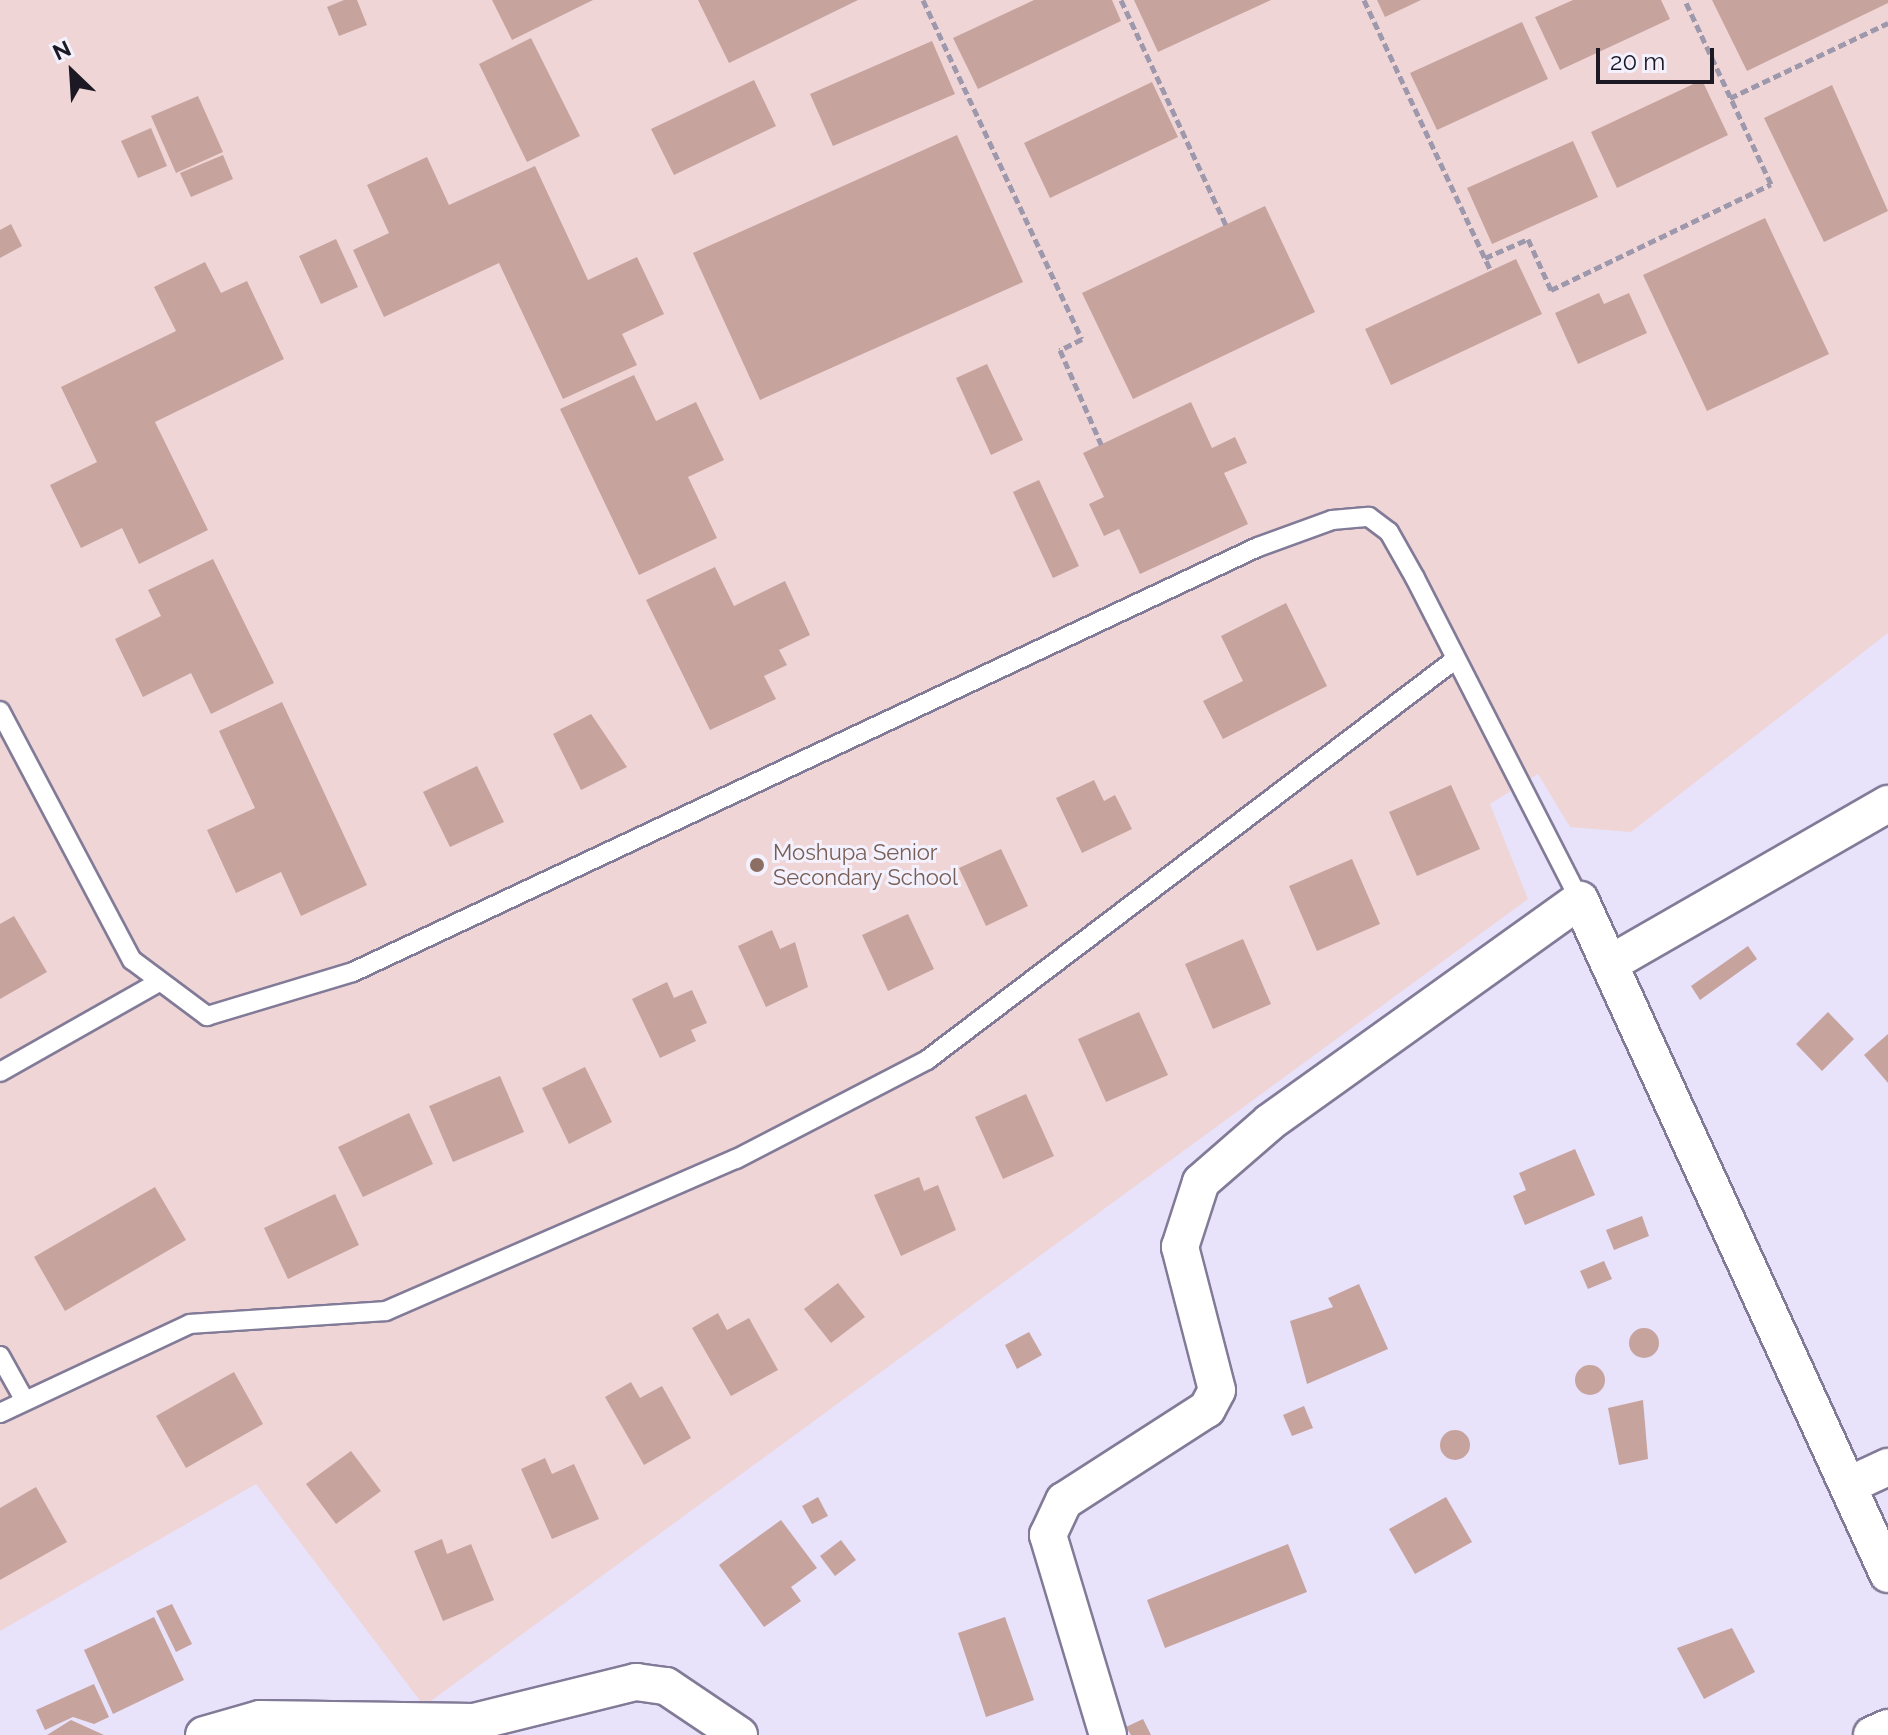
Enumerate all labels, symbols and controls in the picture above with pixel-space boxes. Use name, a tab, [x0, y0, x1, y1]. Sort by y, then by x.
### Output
north arrow	[32, 32, 112, 112]
scale bar	[1600, 32, 1718, 82]
text: N	[49, 35, 75, 66]
text: 20 m	[1610, 47, 1665, 76]
place label: Moshupa Senior Secondary School	[773, 839, 959, 890]
marker: Moshupa Senior Secondary School	[748, 856, 766, 874]

